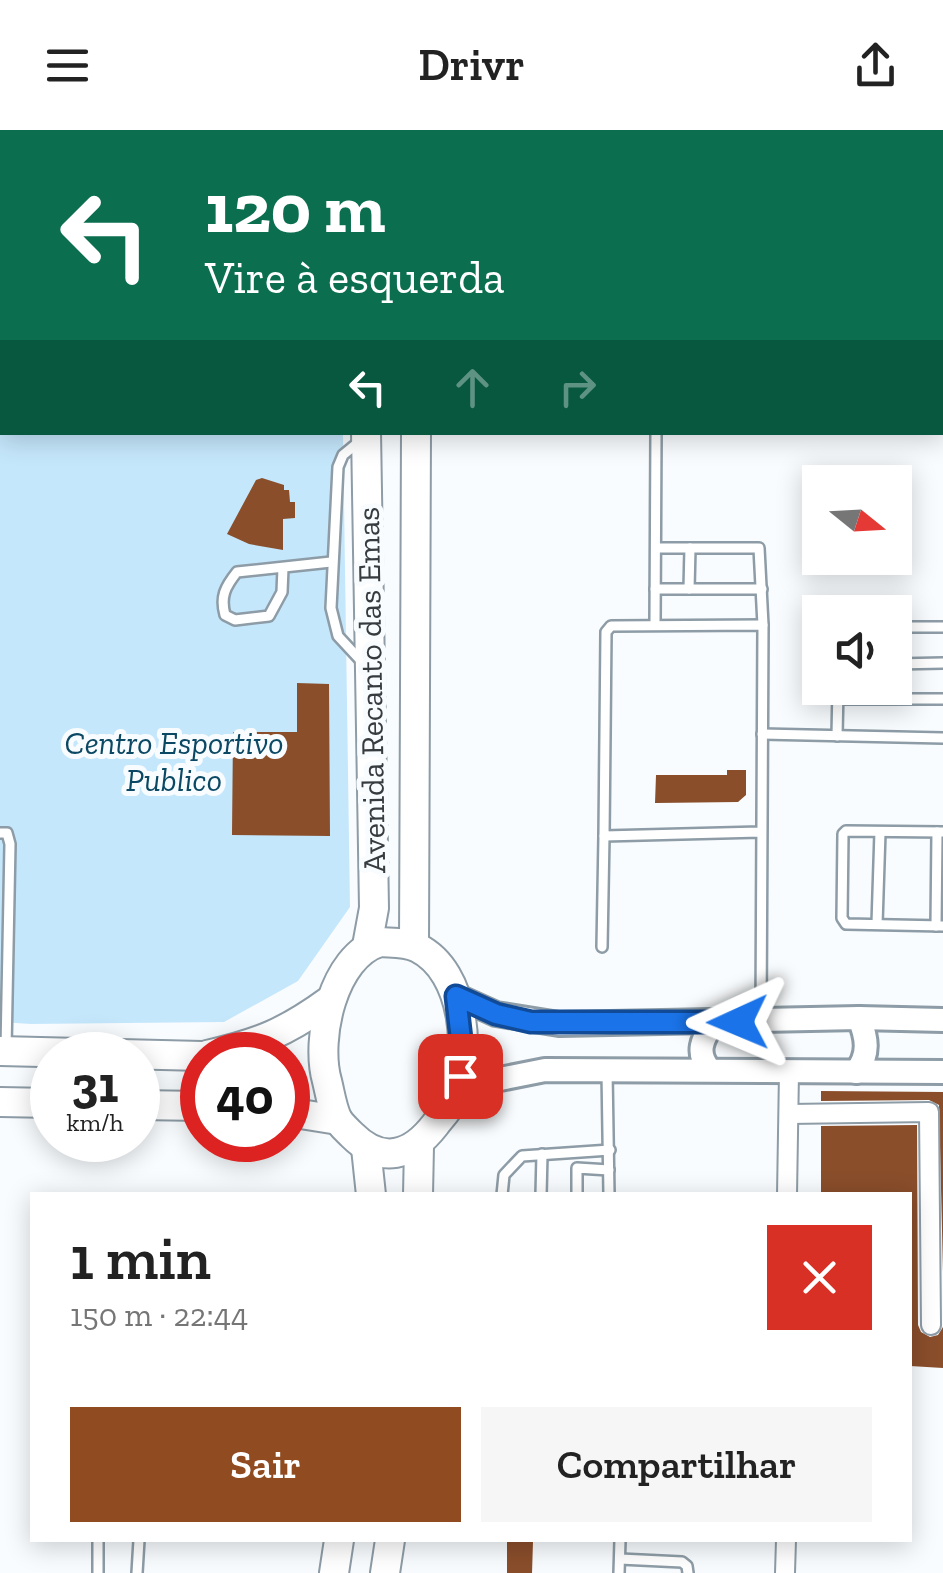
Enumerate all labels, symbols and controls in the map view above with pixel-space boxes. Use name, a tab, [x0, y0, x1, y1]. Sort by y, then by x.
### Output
icon: menu	[40, 38, 95, 93]
text: Drivr	[418, 38, 525, 92]
icon: share	[848, 38, 903, 93]
text: 120 m	[205, 166, 386, 250]
icon: left	[40, 170, 170, 300]
text: Vire à esquerda	[205, 251, 505, 305]
icon: left	[340, 360, 395, 415]
icon: ahead	[445, 360, 500, 415]
icon: right	[550, 360, 605, 415]
north arrow	[802, 465, 912, 575]
map controls	[802, 465, 912, 705]
street label: Avenida Recanto das Emas	[349, 507, 393, 873]
button: sound	[802, 595, 912, 705]
park label: Centro Esportivo Publico	[64, 724, 284, 799]
position arrow	[686, 970, 790, 1074]
speed limit sign: 40	[180, 1032, 310, 1162]
pin	[418, 1034, 503, 1119]
icon: arrive	[433, 1049, 488, 1104]
text: 31	[72, 1055, 118, 1115]
text: km/h	[66, 1107, 124, 1137]
text: 1 min	[70, 1222, 211, 1294]
button: close	[767, 1225, 872, 1330]
text: 150 m · 22:44	[70, 1296, 248, 1334]
button: Sair	[70, 1407, 461, 1522]
button: Compartilhar	[481, 1407, 872, 1522]

